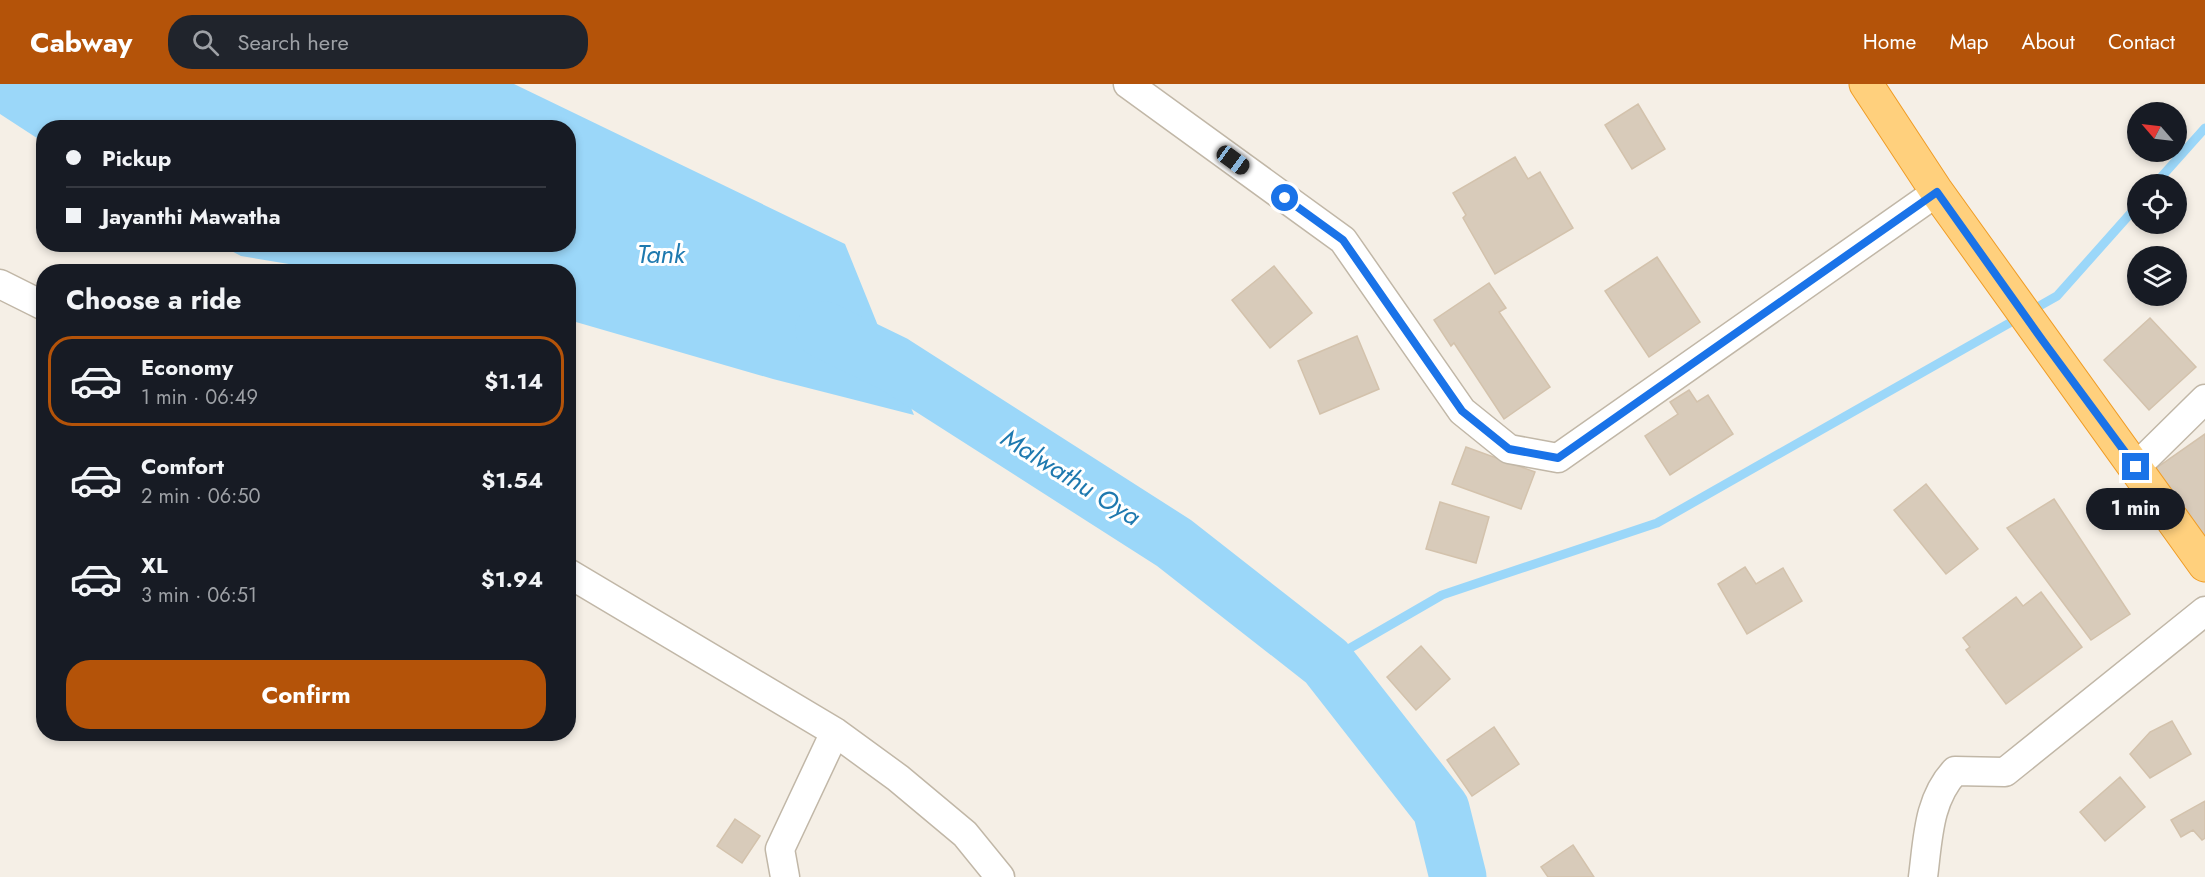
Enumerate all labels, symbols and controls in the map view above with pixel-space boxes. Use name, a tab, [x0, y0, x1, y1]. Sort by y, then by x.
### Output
search box	[168, 15, 588, 69]
text: Cabway	[30, 22, 132, 63]
icon: search	[189, 26, 222, 59]
text: Search here	[237, 26, 349, 58]
text: Home	[1863, 27, 1916, 57]
text: Map	[1949, 27, 1989, 57]
text: About	[2022, 27, 2075, 57]
text: Contact	[2108, 27, 2175, 57]
north arrow	[2127, 102, 2187, 162]
map controls	[2127, 102, 2187, 306]
text: Pickup	[102, 142, 171, 174]
car	[1213, 142, 1253, 178]
button: locate	[2127, 174, 2187, 234]
route start	[1271, 184, 1298, 211]
text: Jayanthi Mawatha	[102, 200, 281, 232]
water label: Tank	[637, 235, 687, 273]
button: layers	[2127, 246, 2187, 306]
text: Choose a ride	[66, 280, 241, 319]
text: Economy	[141, 351, 233, 383]
icon: car	[69, 354, 123, 408]
text: $1.14	[484, 365, 543, 397]
text: 1 min · 06:49	[141, 383, 258, 412]
water label: Malwathu Oya	[994, 419, 1149, 535]
text: Comfort	[141, 450, 224, 482]
icon: car	[69, 453, 123, 507]
route end	[2122, 453, 2149, 480]
text: $1.54	[481, 464, 543, 496]
text: 2 min · 06:50	[141, 482, 260, 511]
callout: 1 min	[2086, 488, 2186, 530]
text: 1 min	[2111, 494, 2160, 523]
text: XL	[141, 549, 168, 581]
icon: car	[69, 552, 123, 606]
text: $1.94	[481, 563, 543, 595]
text: 3 min · 06:51	[141, 581, 257, 610]
button: Confirm	[66, 660, 546, 729]

